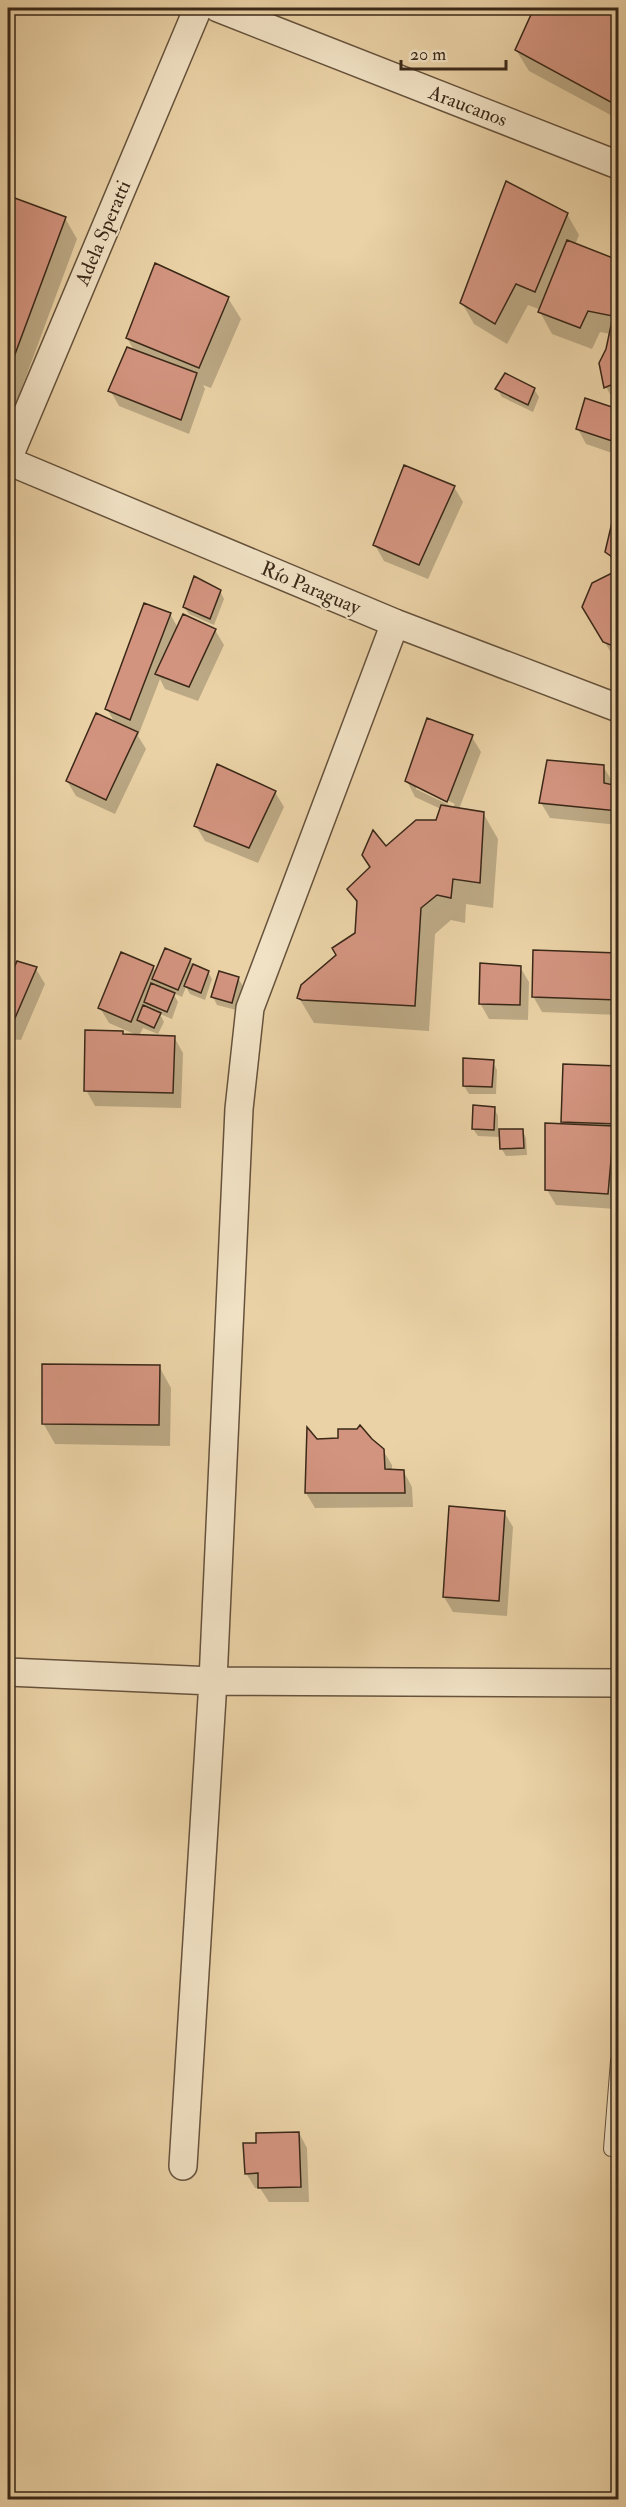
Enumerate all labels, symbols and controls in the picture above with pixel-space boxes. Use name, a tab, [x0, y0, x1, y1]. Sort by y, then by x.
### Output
scale bar	[401, 33, 506, 71]
text: 20 m	[410, 43, 446, 66]
street label: Araucanos	[424, 79, 511, 132]
street label: Adela Speratti	[69, 177, 137, 291]
street label: Río Paraguay	[257, 556, 366, 621]

